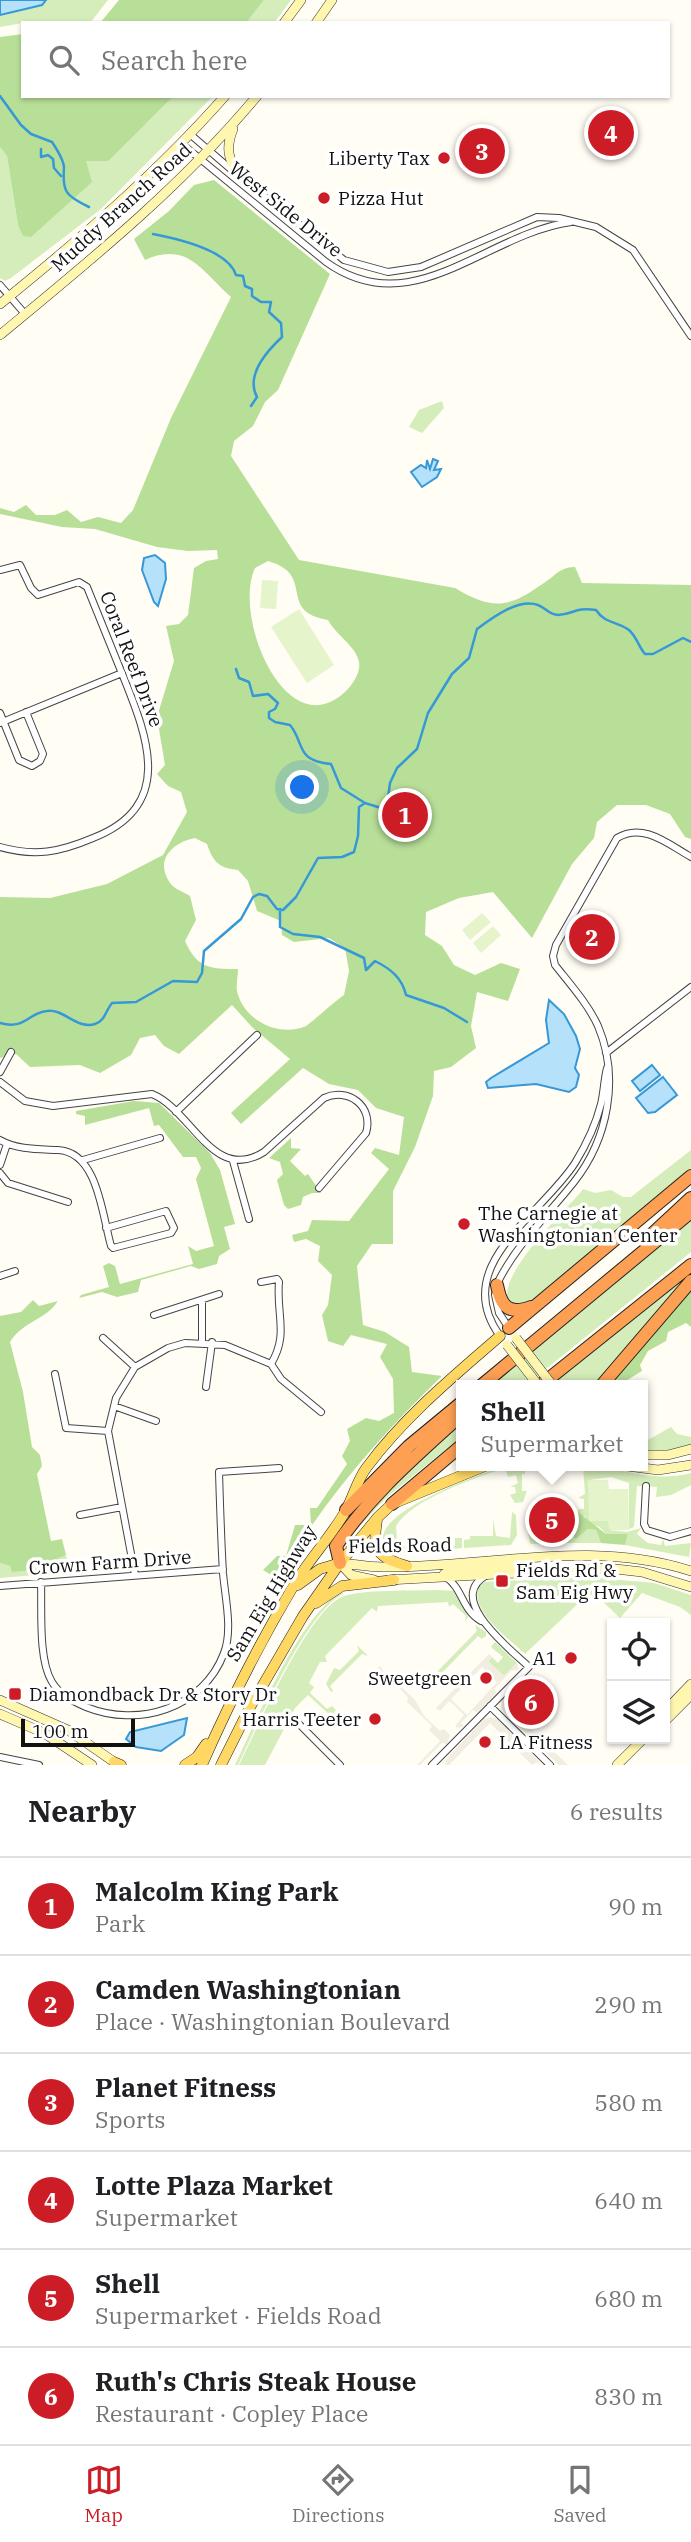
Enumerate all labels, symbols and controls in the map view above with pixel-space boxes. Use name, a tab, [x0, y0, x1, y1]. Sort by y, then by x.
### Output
search box	[21, 21, 670, 98]
icon: search	[45, 41, 83, 79]
text: Search here	[101, 43, 247, 77]
pin: 4	[588, 107, 634, 159]
pin: 3	[459, 125, 505, 177]
street label: Muddy Branch Road	[46, 138, 196, 276]
place label: Liberty Tax	[328, 146, 430, 170]
marker: Liberty Tax	[436, 150, 452, 166]
street label: West Side Drive	[224, 156, 348, 262]
place label: Pizza Hut	[338, 186, 424, 210]
marker: Pizza Hut	[316, 190, 332, 206]
street label: Coral Reef Drive	[95, 588, 169, 730]
your location	[285, 770, 319, 804]
pin: 1	[382, 789, 428, 841]
pin: 2	[569, 911, 615, 963]
place label: The Carnegie at Washingtonian Center	[478, 1201, 678, 1247]
marker: The Carnegie at Washingtonian Center	[456, 1216, 472, 1232]
popup	[456, 1380, 648, 1471]
text: Shell	[481, 1394, 546, 1428]
text: Supermarket	[481, 1428, 623, 1458]
pin: 5	[529, 1494, 575, 1546]
street label: Sam Eig Highway	[221, 1520, 322, 1666]
street label: Fields Road	[348, 1532, 452, 1558]
street label: Crown Farm Drive	[28, 1544, 192, 1580]
place label: Fields Rd & Sam Eig Hwy	[516, 1558, 634, 1604]
marker: Fields Rd & Sam Eig Hwy	[494, 1573, 510, 1589]
map controls	[607, 1618, 670, 1744]
button: locate	[607, 1618, 670, 1681]
place label: A1	[533, 1646, 557, 1670]
marker: A1	[563, 1650, 579, 1666]
place label: Sweetgreen	[368, 1666, 472, 1690]
marker: Sweetgreen	[478, 1670, 494, 1686]
pin: 6	[508, 1676, 554, 1728]
button: layers	[607, 1681, 670, 1744]
place label: Diamondback Dr & Story Dr	[29, 1682, 277, 1706]
marker: Diamondback Dr & Story Dr	[7, 1686, 23, 1702]
place label: Harris Teeter	[242, 1707, 362, 1731]
marker: Harris Teeter	[367, 1711, 383, 1727]
scale bar	[21, 1716, 135, 1748]
text: 100 m	[32, 1719, 89, 1743]
place label: LA Fitness	[499, 1730, 593, 1754]
marker: LA Fitness	[477, 1734, 493, 1750]
text: Nearby	[28, 1791, 136, 1830]
text: 6 results	[570, 1796, 663, 1826]
text: Malcolm King Park	[95, 1874, 338, 1908]
text: 1	[44, 1891, 58, 1921]
text: 90 m	[608, 1891, 663, 1921]
text: Park	[95, 1908, 145, 1938]
text: Camden Washingtonian	[95, 1972, 401, 2006]
text: 2	[44, 1989, 58, 2019]
text: 290 m	[594, 1989, 663, 2019]
text: Place · Washingtonian Boulevard	[95, 2006, 451, 2036]
text: Planet Fitness	[95, 2070, 276, 2104]
text: 3	[44, 2087, 58, 2117]
text: 580 m	[594, 2087, 663, 2117]
text: Sports	[95, 2104, 165, 2134]
text: Lotte Plaza Market	[95, 2168, 333, 2202]
text: 4	[44, 2185, 58, 2215]
text: 640 m	[594, 2185, 663, 2215]
text: Supermarket	[95, 2202, 238, 2232]
text: Shell	[95, 2266, 160, 2300]
text: 5	[44, 2283, 58, 2313]
text: 680 m	[594, 2283, 663, 2313]
text: Supermarket · Fields Road	[95, 2300, 382, 2330]
text: Ruth's Chris Steak House	[95, 2364, 416, 2398]
text: 6	[44, 2381, 58, 2411]
text: 830 m	[594, 2381, 663, 2411]
text: Restaurant · Copley Place	[95, 2398, 368, 2428]
tab: Map	[84, 2461, 123, 2527]
tab: Directions	[292, 2461, 385, 2527]
tab: Saved	[553, 2461, 607, 2527]

